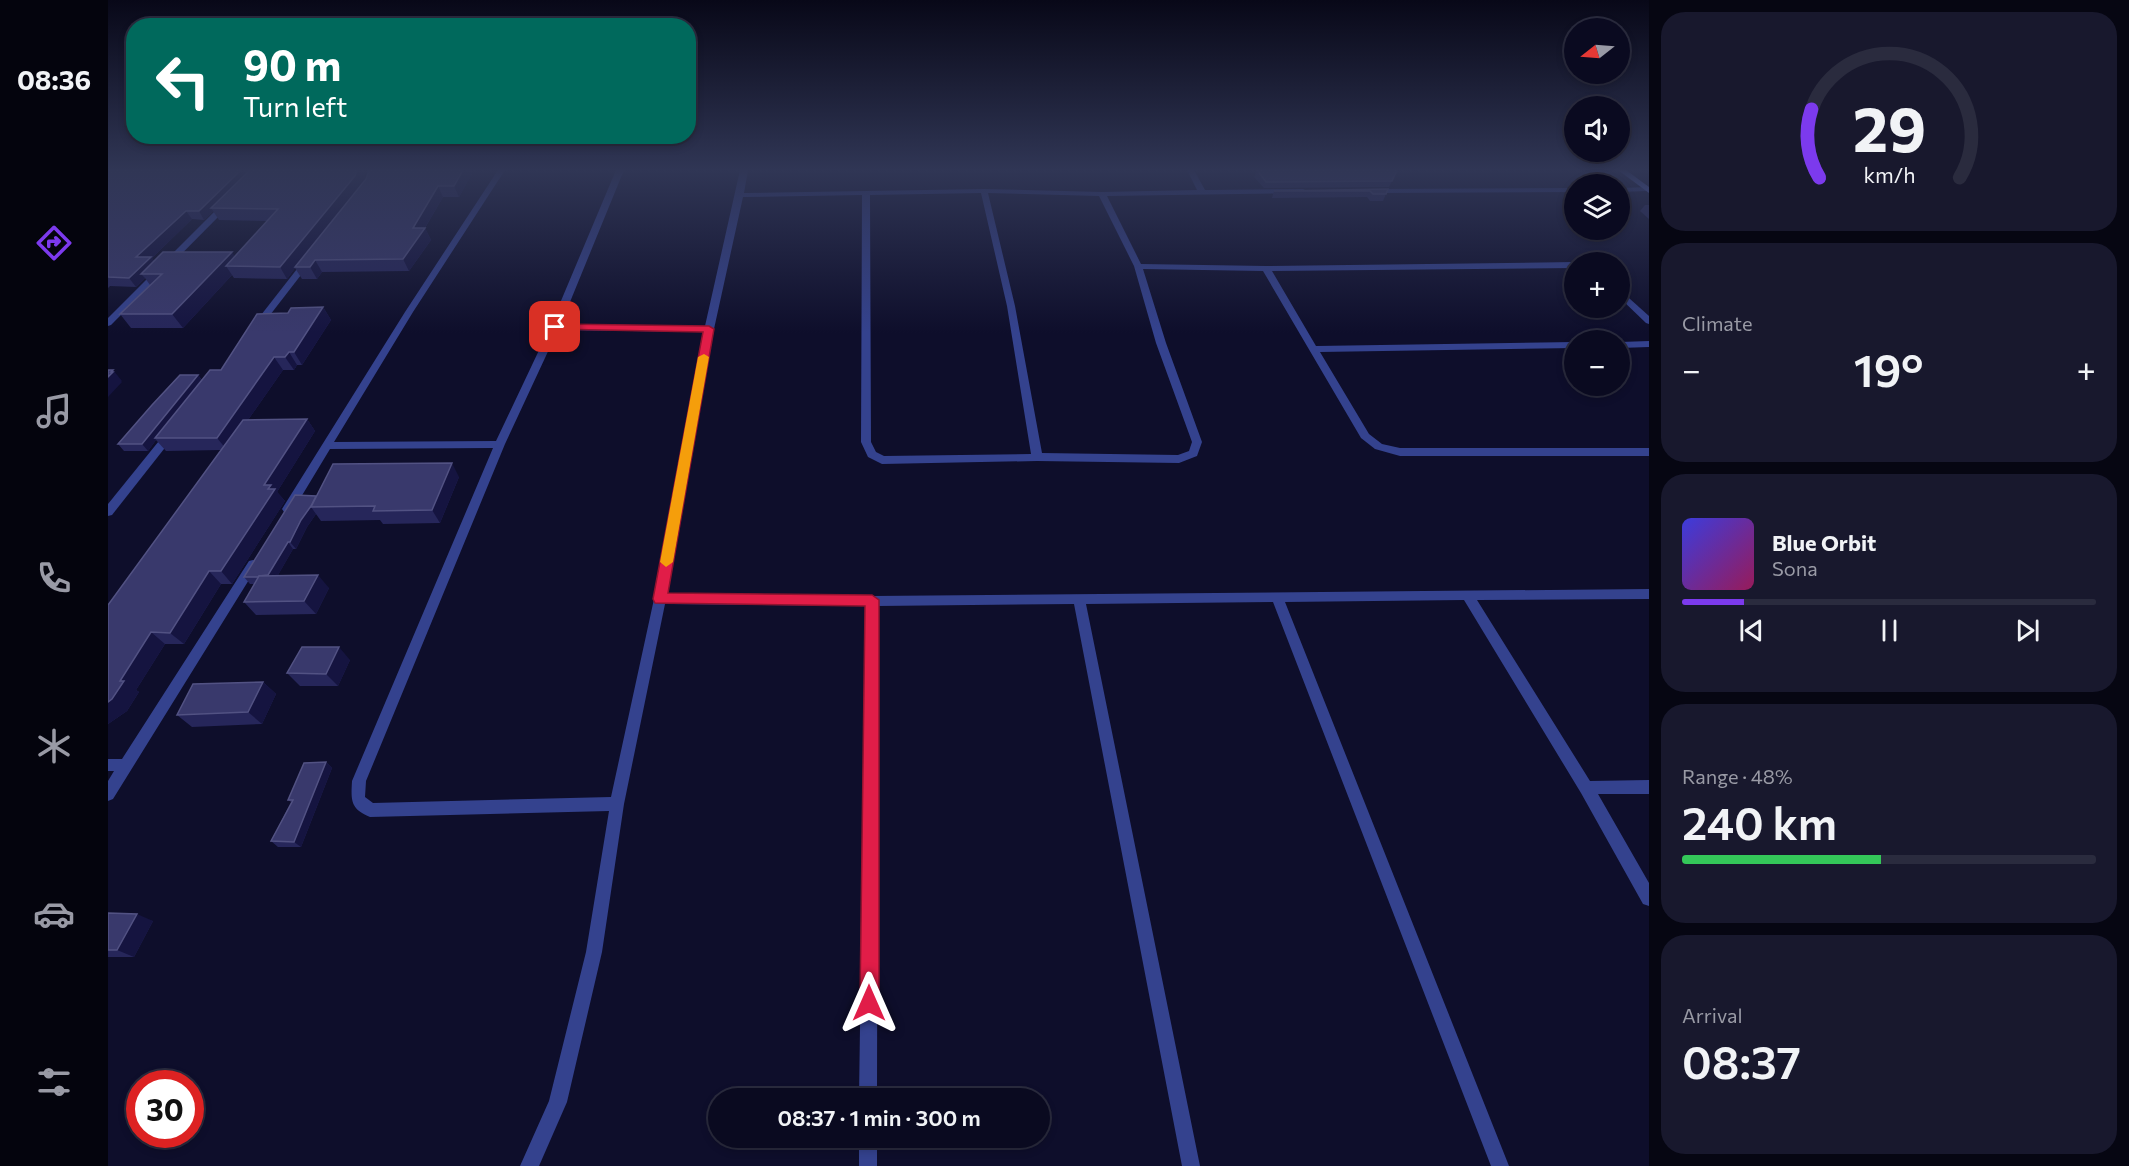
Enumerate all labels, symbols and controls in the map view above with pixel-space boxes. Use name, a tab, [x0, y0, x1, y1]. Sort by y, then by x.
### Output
north arrow	[1564, 18, 1630, 84]
map controls	[1564, 18, 1630, 396]
text: 90 m	[243, 38, 342, 90]
icon: left	[144, 42, 222, 120]
text: 08:36	[17, 63, 91, 96]
text: Turn left	[243, 90, 347, 123]
text: 29	[1852, 90, 1926, 166]
button: sound	[1564, 96, 1630, 162]
text: km/h	[1863, 162, 1915, 188]
button: layers	[1564, 174, 1630, 240]
icon: directions	[33, 222, 75, 264]
button: +	[1564, 252, 1630, 318]
pin	[529, 301, 580, 352]
icon: arrive	[538, 310, 571, 343]
text: Climate	[1682, 311, 1752, 335]
button: −	[1564, 330, 1630, 396]
text: 19°	[1854, 341, 1923, 396]
text: −	[1682, 348, 1701, 389]
text: +	[2077, 348, 2096, 389]
icon: music	[33, 390, 75, 432]
text: Blue Orbit	[1772, 529, 1876, 556]
text: Sona	[1772, 556, 1818, 580]
icon: phone	[33, 557, 75, 599]
icon: previous	[1735, 614, 1768, 647]
icon: pause	[1873, 614, 1906, 647]
icon: next	[2011, 614, 2044, 647]
icon: climate	[33, 725, 75, 767]
text: Range · 48%	[1682, 764, 1793, 788]
text: 240 km	[1682, 794, 1837, 849]
icon: car	[33, 893, 75, 935]
position arrow	[837, 971, 901, 1035]
text: Arrival	[1682, 1003, 1743, 1027]
text: 08:37	[1682, 1033, 1801, 1088]
icon: filters	[33, 1061, 75, 1103]
speed limit sign: 30	[126, 1070, 204, 1148]
text: 08:37 · 1 min · 300 m	[777, 1104, 981, 1131]

